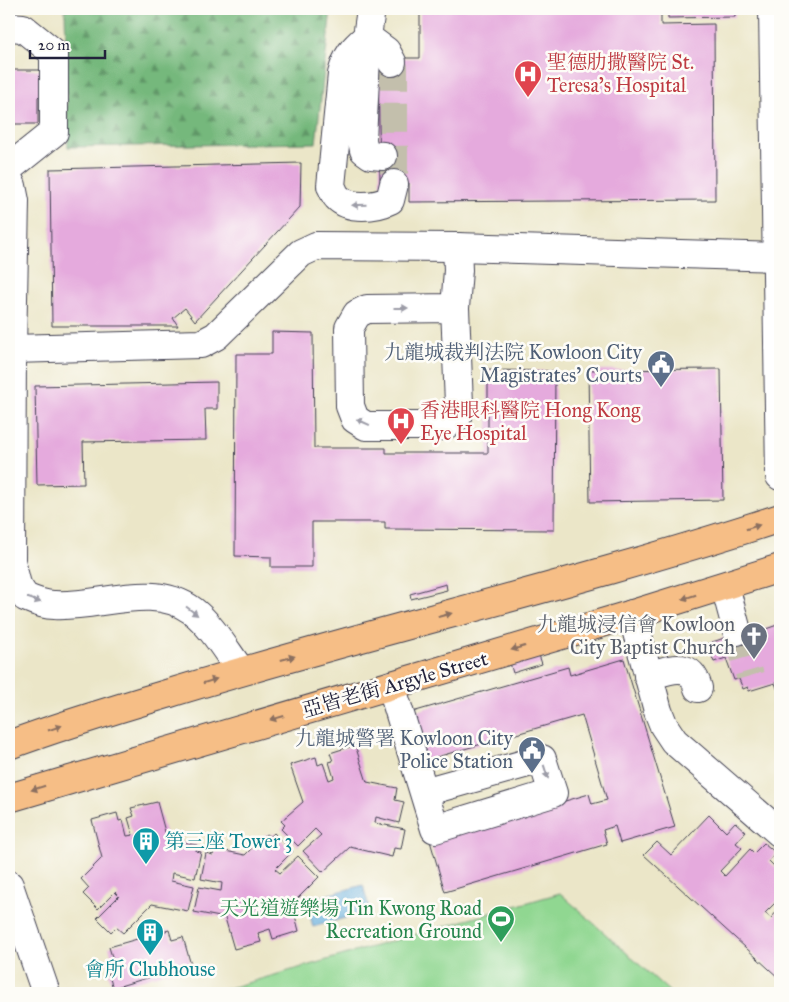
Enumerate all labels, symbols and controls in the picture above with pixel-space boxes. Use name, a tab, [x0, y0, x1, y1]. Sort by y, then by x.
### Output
scale bar	[30, 28, 105, 60]
text: 20 m	[38, 36, 70, 54]
place label: 聖德肋撒醫院 St. Teresa's Hospital	[547, 50, 694, 97]
hospital icon: 聖德肋撒醫院 St. Teresa's Hospital	[513, 59, 543, 98]
one-way arrow	[351, 201, 367, 209]
one-way arrow	[393, 304, 409, 312]
place label: 九龍城裁判法院 Kowloon City Magistrates' Courts	[384, 340, 643, 388]
public building icon: 九龍城裁判法院 Kowloon City Magistrates' Courts	[646, 349, 676, 388]
place label: 香港眼科醫院 Hong Kong Eye Hospital	[420, 398, 641, 445]
hospital icon: 香港眼科醫院 Hong Kong Eye Hospital	[386, 406, 416, 445]
one-way arrow	[356, 418, 371, 427]
one-way arrow	[745, 522, 760, 530]
one-way arrow	[681, 593, 696, 601]
one-way arrow	[26, 597, 41, 604]
one-way arrow	[185, 606, 198, 617]
one-way arrow	[437, 611, 452, 619]
place label: 九龍城浸信會 Kowloon City Baptist Church	[537, 612, 735, 659]
church icon: 九龍城浸信會 Kowloon City Baptist Church	[739, 621, 769, 660]
one-way arrow	[510, 644, 525, 652]
street label: 亞皆老街 Argyle Street	[300, 646, 491, 723]
one-way arrow	[280, 654, 296, 662]
one-way arrow	[202, 676, 217, 684]
one-way arrow	[269, 715, 284, 723]
one-way arrow	[47, 724, 62, 731]
place label: 九龍城警署 Kowloon City Police Station	[295, 726, 514, 773]
public building icon: 九龍城警署 Kowloon City Police Station	[517, 735, 547, 774]
one-way arrow	[543, 764, 551, 779]
one-way arrow	[30, 785, 45, 793]
building icon: 第三座 Tower 3	[131, 826, 161, 865]
place label: 第三座 Tower 3	[165, 829, 293, 853]
place label: 天光道遊樂場 Tin Kwong Road Recreation Ground	[220, 896, 482, 943]
sports icon: 天光道遊樂場 Tin Kwong Road Recreation Ground	[486, 904, 516, 943]
building icon: 會所 Clubhouse	[135, 917, 165, 956]
place label: 會所 Clubhouse	[84, 957, 216, 981]

